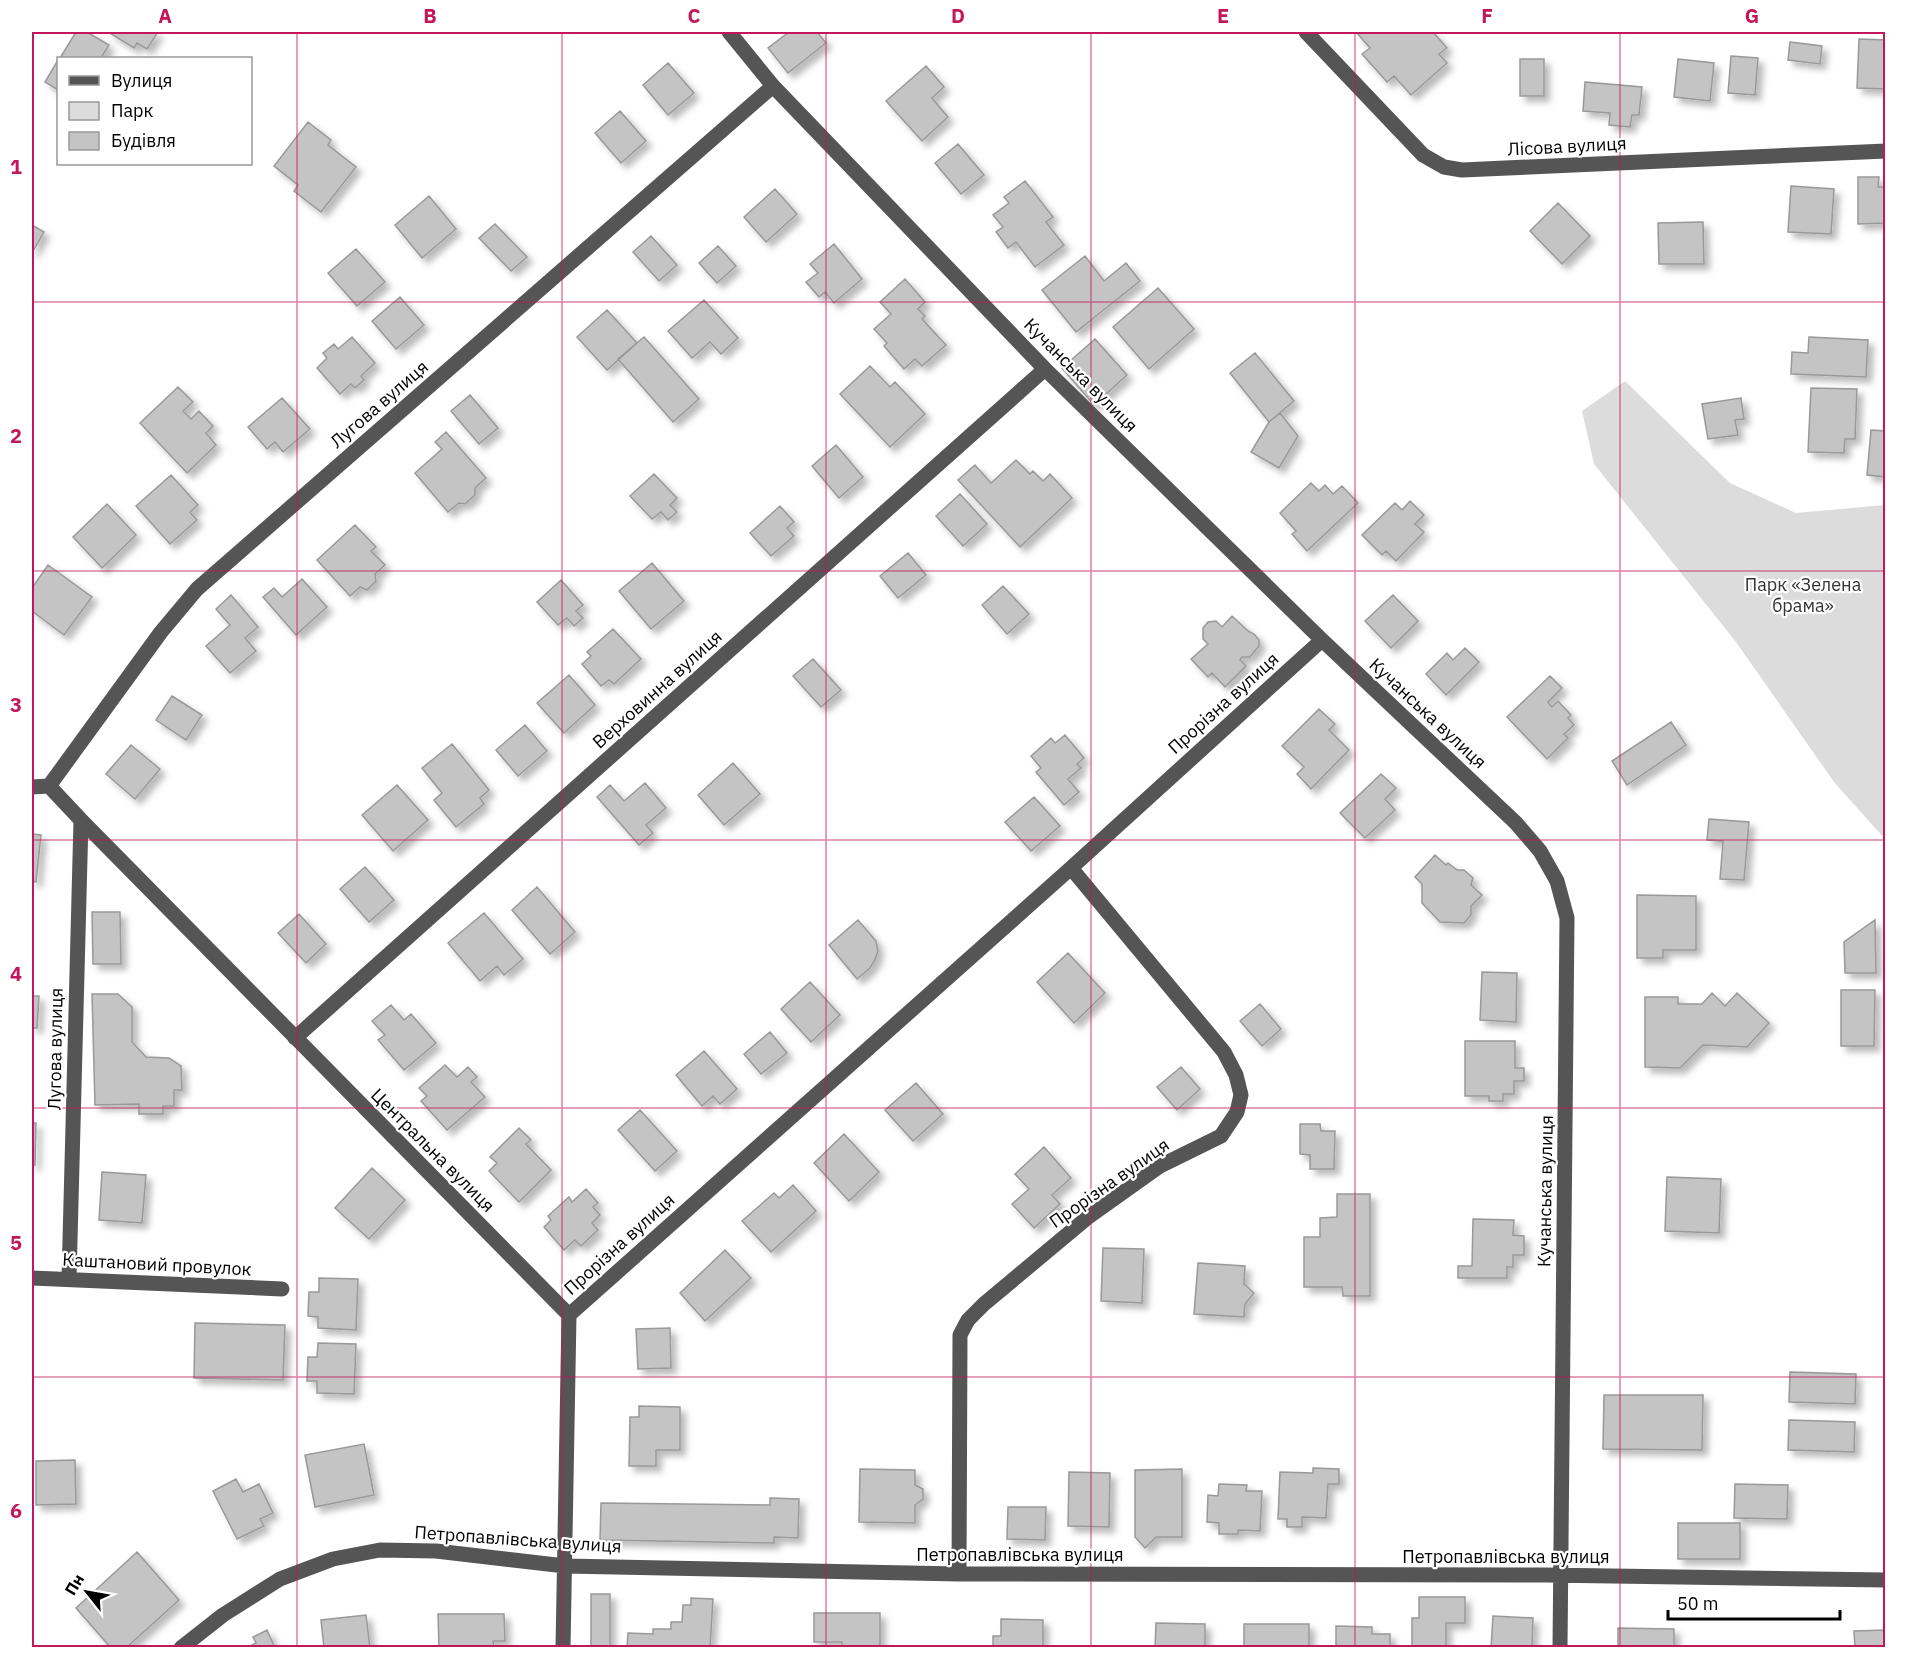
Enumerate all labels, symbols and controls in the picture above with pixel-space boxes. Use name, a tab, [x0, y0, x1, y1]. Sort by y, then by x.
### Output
text: A	[158, 2, 172, 29]
text: B	[423, 2, 437, 29]
text: C	[687, 2, 701, 29]
text: D	[951, 2, 965, 29]
text: E	[1217, 2, 1229, 29]
text: F	[1481, 2, 1493, 29]
text: G	[1745, 2, 1759, 29]
legend	[57, 57, 252, 165]
text: Вулиця	[111, 69, 172, 92]
text: Парк	[111, 99, 154, 122]
text: Будівля	[111, 129, 176, 152]
street label: Лісова вулиця	[1507, 131, 1627, 161]
text: 1	[10, 153, 22, 180]
street label: Кучанська вулиця	[1019, 313, 1143, 437]
street label: Лугова вулиця	[325, 355, 433, 453]
text: 2	[10, 422, 22, 449]
park label: Парк «Зелена брама»	[1745, 573, 1862, 617]
street label: Верховинна вулиця	[588, 625, 726, 753]
street label: Прорізна вулиця	[1163, 647, 1283, 759]
street label: Кучанська вулиця	[1365, 653, 1491, 773]
text: 3	[10, 691, 22, 718]
text: 4	[10, 960, 22, 987]
street label: Лугова вулиця	[42, 988, 68, 1110]
street label: Центральна вулиця	[366, 1083, 500, 1217]
street label: Кучанська вулиця	[1532, 1115, 1558, 1267]
street label: Прорізна вулиця	[1045, 1133, 1173, 1233]
street label: Прорізна вулиця	[559, 1188, 679, 1300]
text: 5	[10, 1229, 22, 1256]
street label: Каштановий провулок	[62, 1248, 252, 1280]
text: 6	[10, 1497, 22, 1524]
street label: Петропавлівська вулиця	[414, 1520, 622, 1558]
street label: Петропавлівська вулиця	[916, 1543, 1124, 1566]
street label: Петропавлівська вулиця	[1402, 1545, 1610, 1568]
north arrow	[57, 1562, 117, 1622]
text: Пн	[60, 1570, 88, 1598]
scale bar	[1668, 1583, 1840, 1621]
text: 50 m	[1677, 1592, 1719, 1615]

